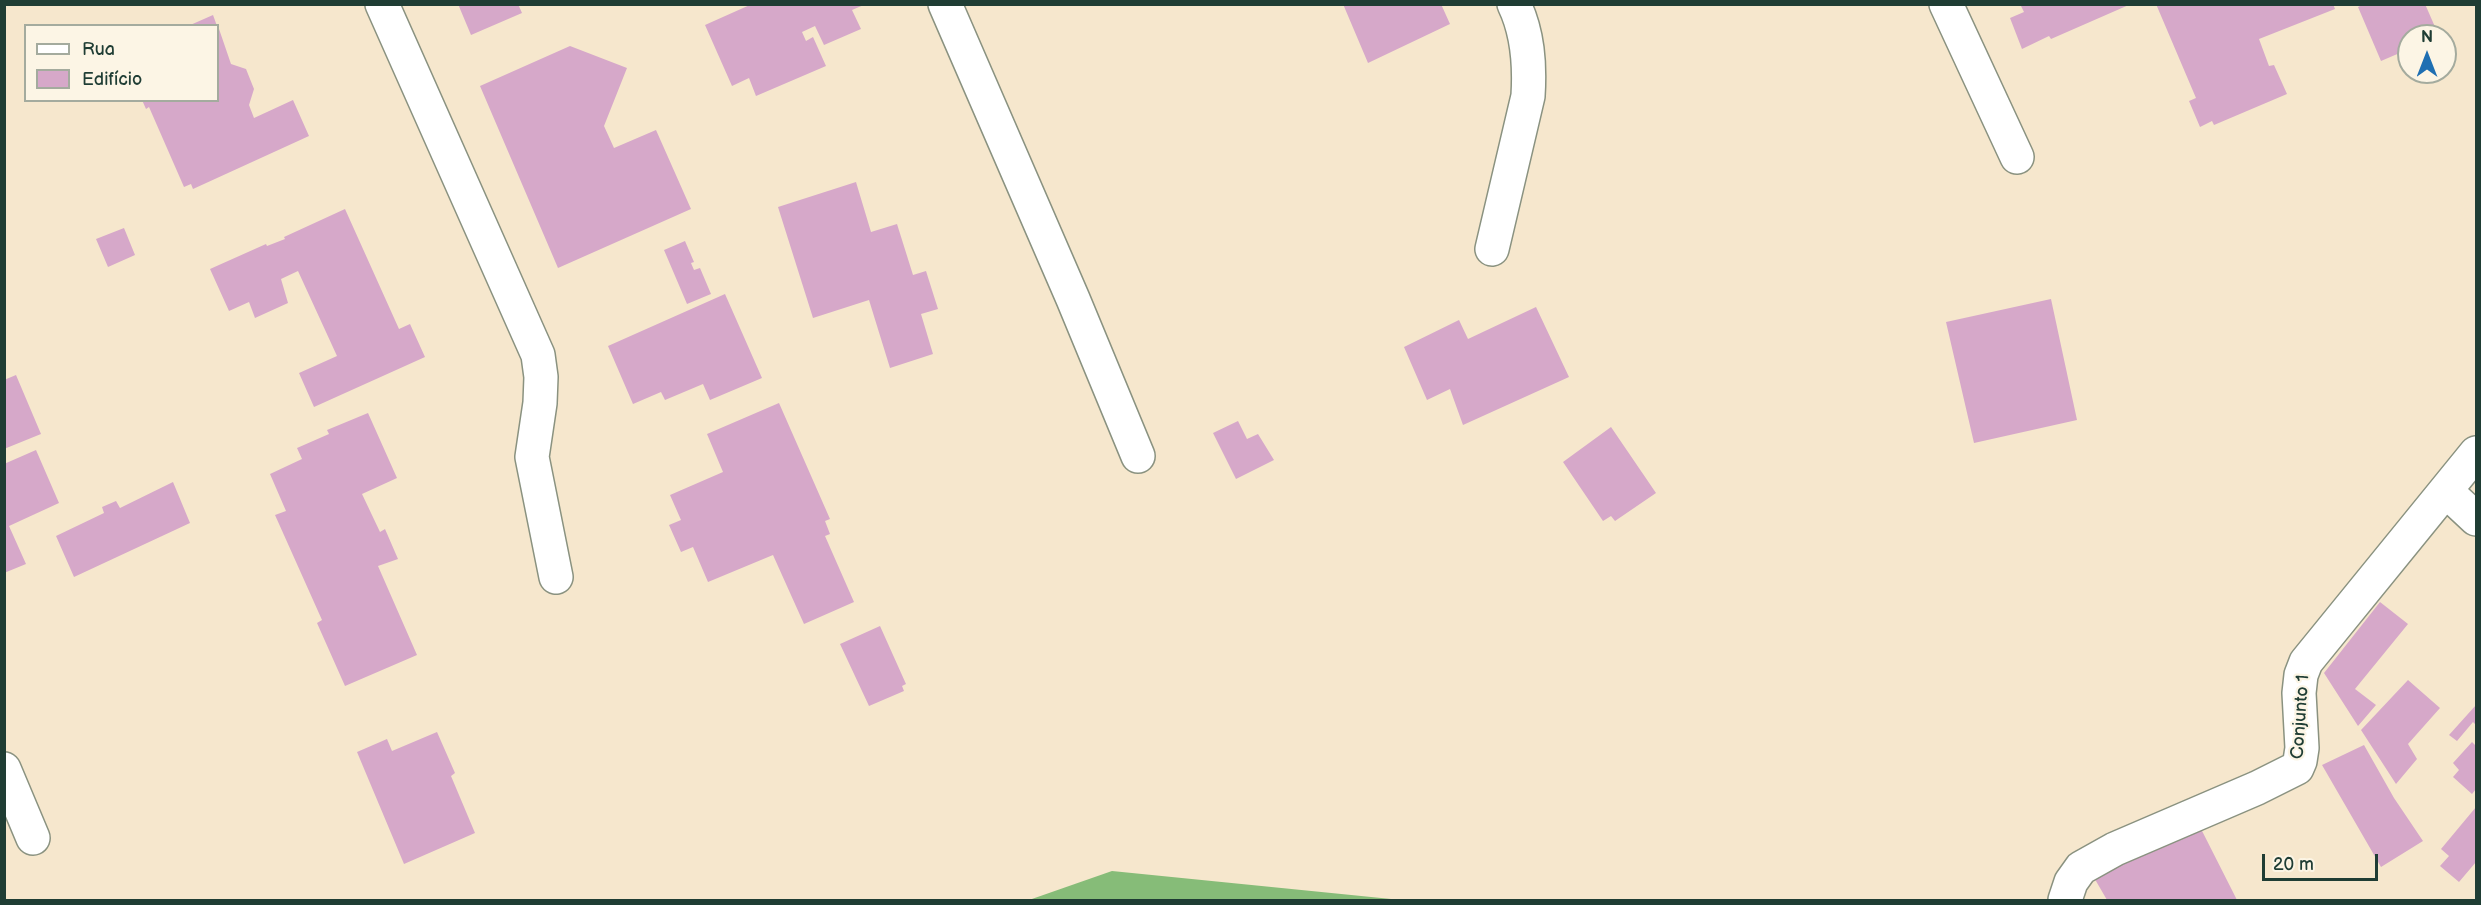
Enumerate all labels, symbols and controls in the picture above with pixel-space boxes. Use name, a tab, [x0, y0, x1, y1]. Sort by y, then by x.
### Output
legend	[24, 24, 219, 102]
north arrow	[2397, 24, 2457, 84]
text: N	[2421, 28, 2433, 47]
text: Rua	[82, 39, 115, 60]
text: Edifício	[82, 69, 142, 90]
street label: Conjunto 1	[2287, 674, 2315, 760]
scale bar	[2265, 842, 2380, 880]
text: 20 m	[2273, 854, 2314, 875]

